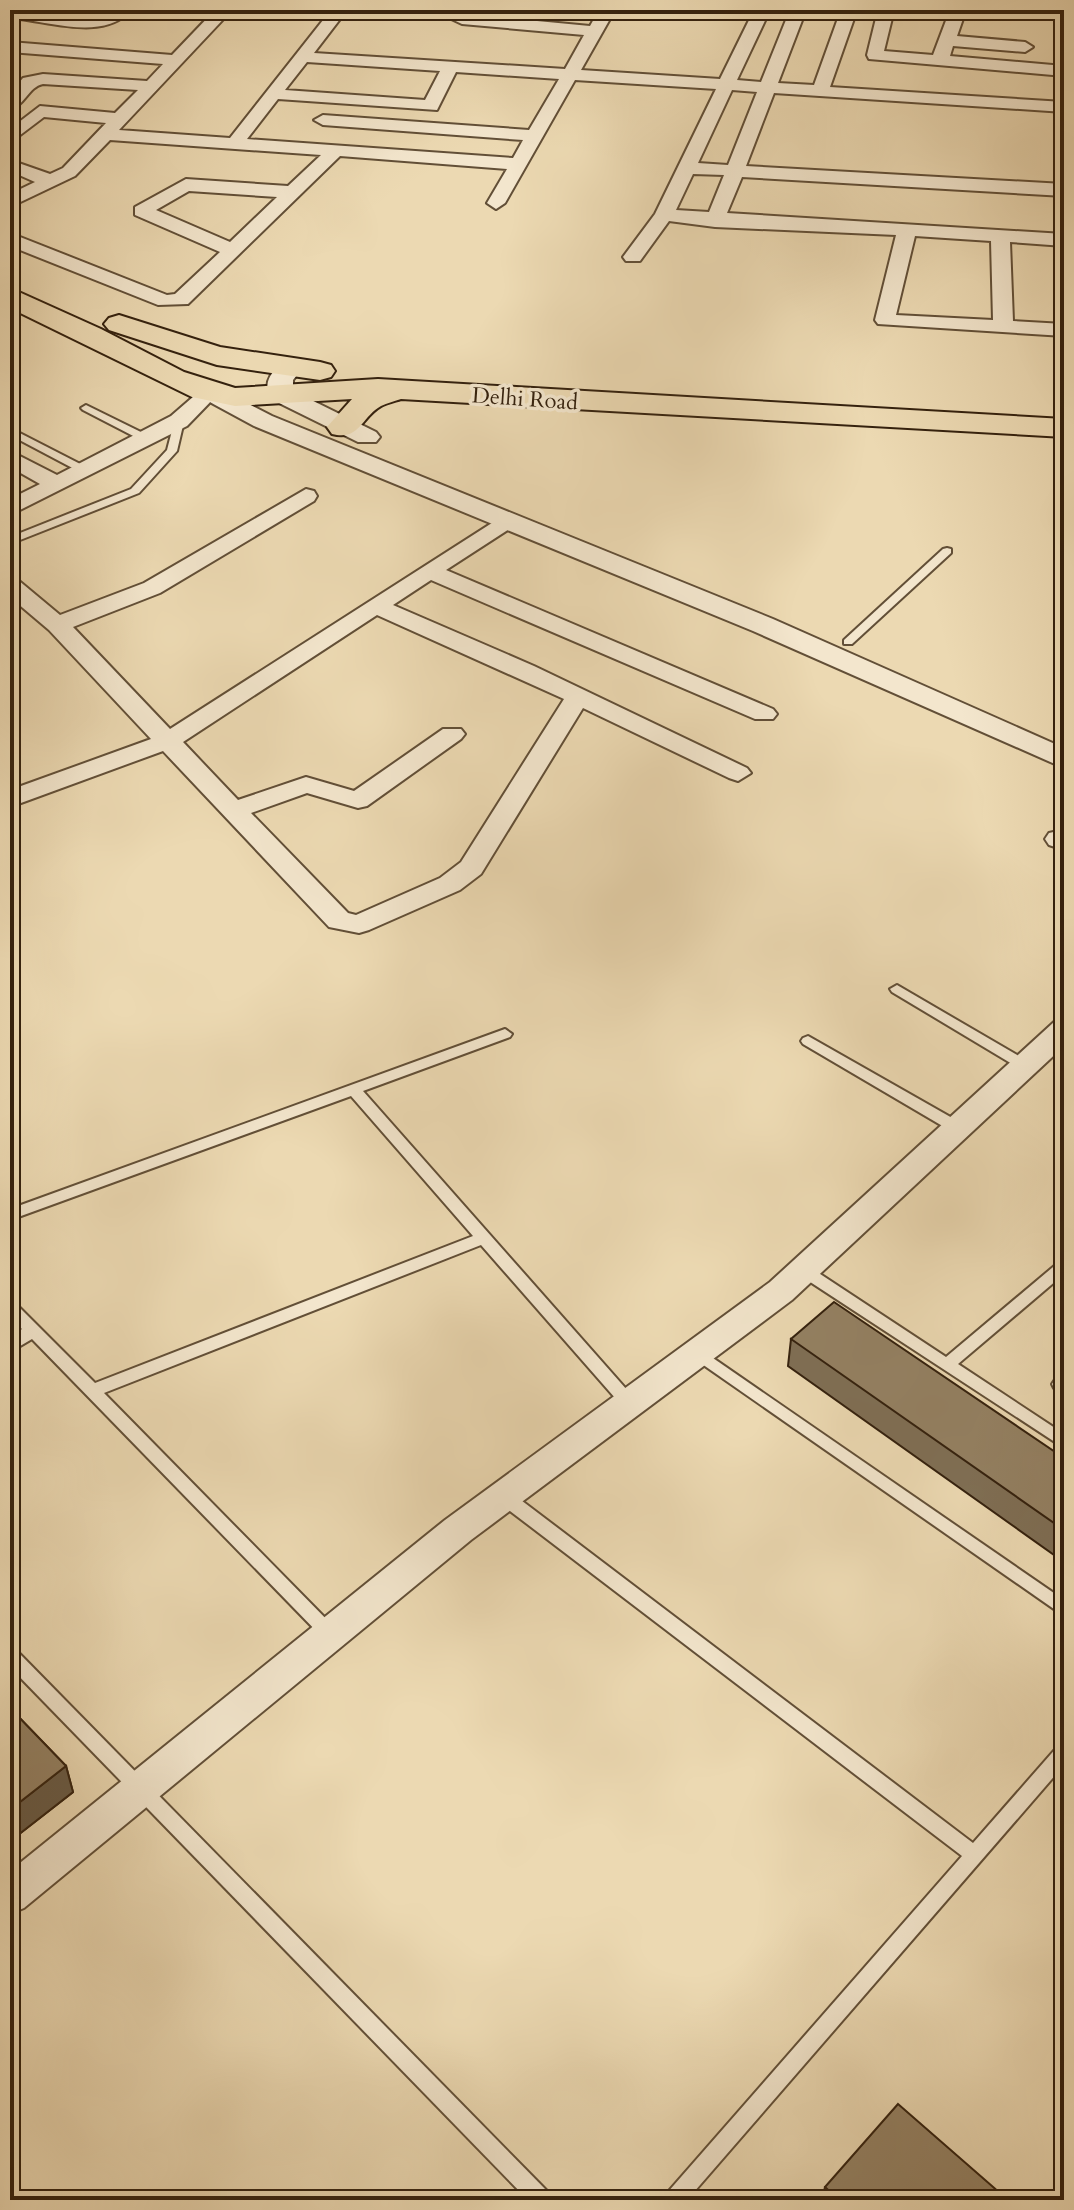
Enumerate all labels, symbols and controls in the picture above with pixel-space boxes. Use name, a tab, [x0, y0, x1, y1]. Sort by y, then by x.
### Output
street label: Delhi Road	[471, 380, 579, 418]

